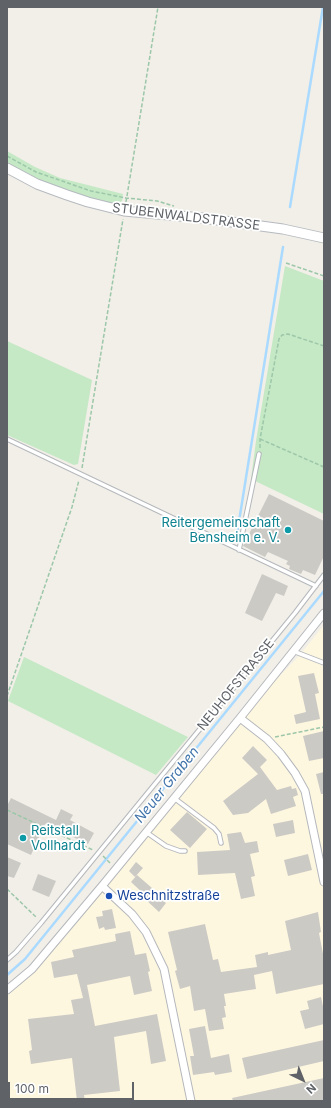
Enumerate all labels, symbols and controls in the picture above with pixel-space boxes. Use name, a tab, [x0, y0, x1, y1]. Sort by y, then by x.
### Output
street label: STUBENWALDSTRASSE	[111, 200, 261, 234]
place label: Reitergemeinschaft Bensheim e. V.	[161, 515, 280, 546]
marker: Reitergemeinschaft Bensheim e. V.	[283, 525, 293, 535]
street label: NEUHOFSTRASSE	[194, 636, 278, 734]
water label: Neuer Graben	[131, 744, 203, 826]
place label: Reitstall Vollhardt	[31, 823, 85, 854]
marker: Reitstall Vollhardt	[18, 833, 28, 843]
place label: Weschnitzstraße	[117, 888, 220, 904]
marker: Weschnitzstraße	[104, 891, 114, 901]
north arrow	[283, 1060, 323, 1100]
scale bar	[10, 1074, 136, 1100]
text: 100 m	[15, 1081, 49, 1096]
text: N	[303, 1081, 319, 1097]

